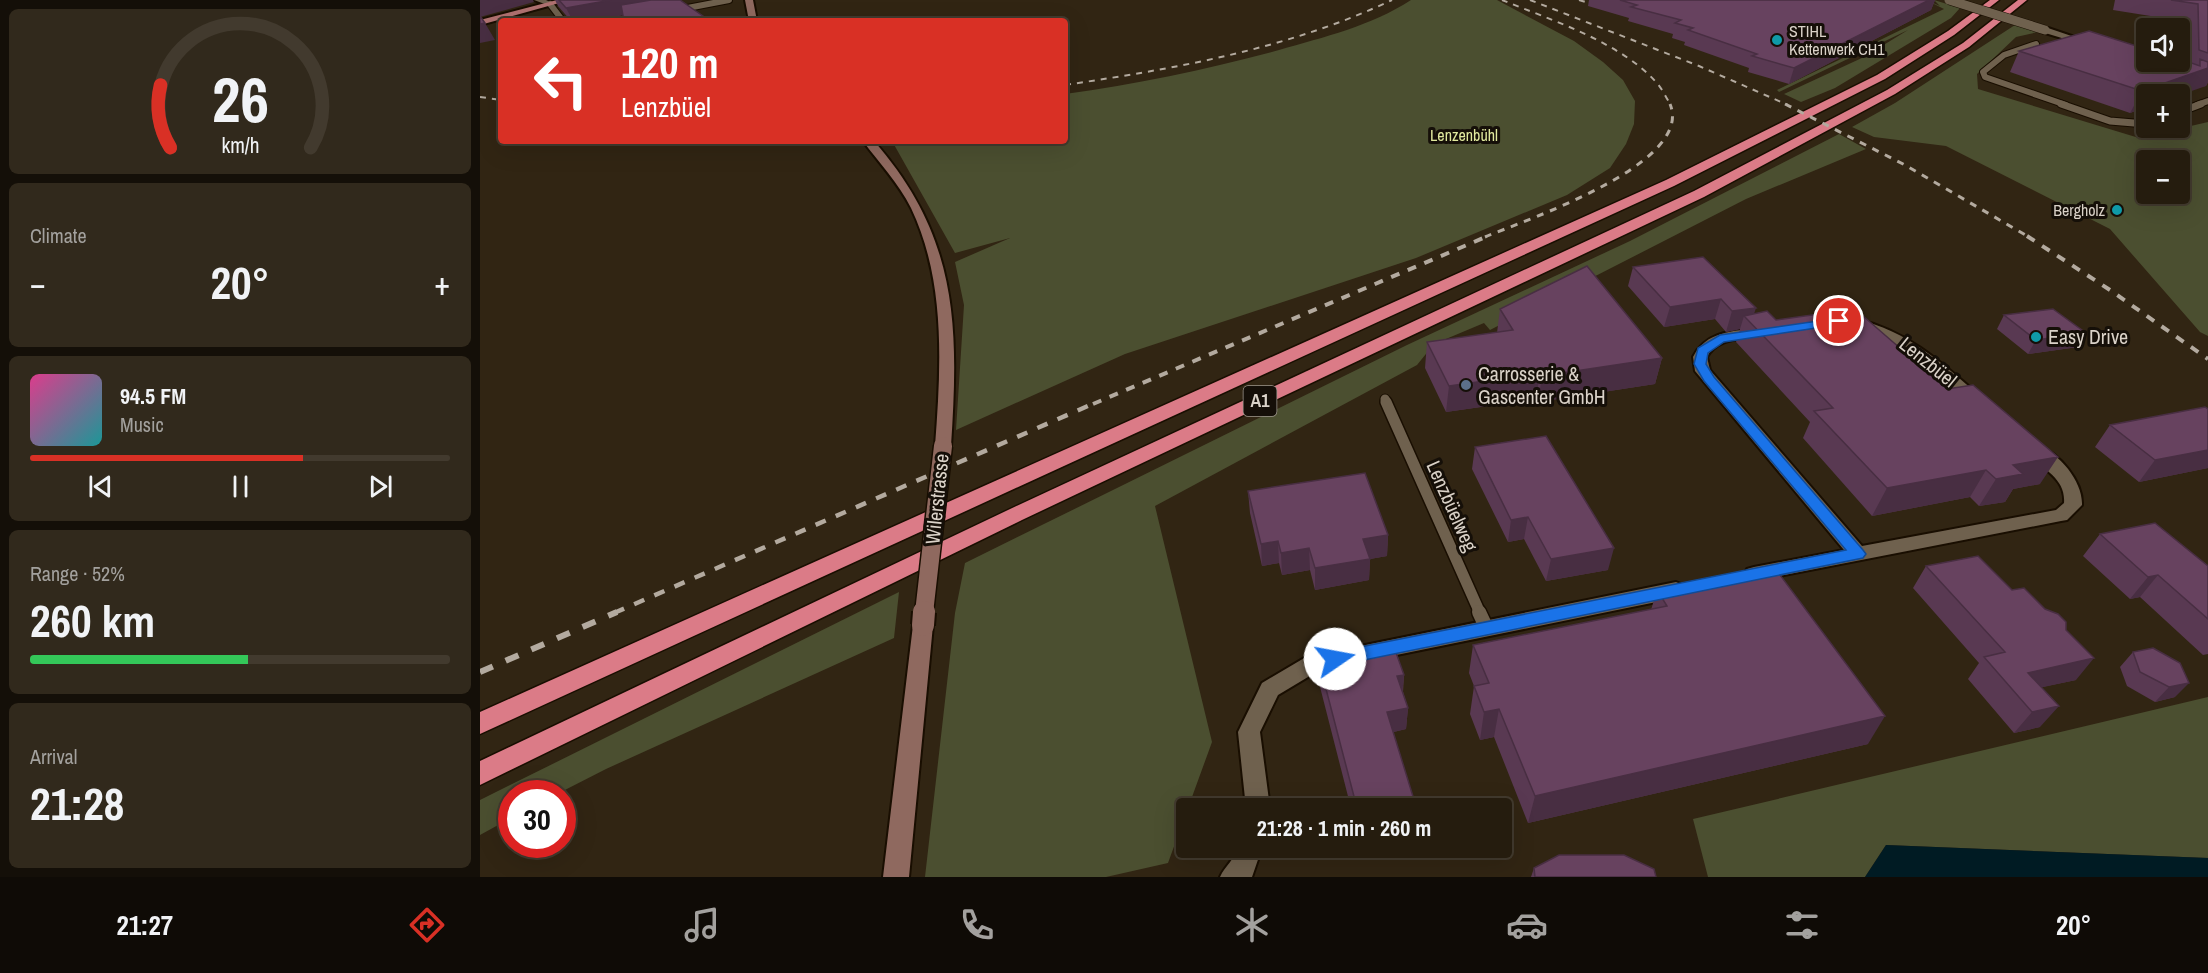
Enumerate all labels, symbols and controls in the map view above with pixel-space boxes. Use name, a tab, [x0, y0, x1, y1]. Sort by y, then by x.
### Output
map controls	[2136, 18, 2190, 204]
button: sound	[2136, 18, 2190, 72]
place label: STIHL Kettenwerk CH1	[1789, 20, 1885, 60]
marker: STIHL Kettenwerk CH1	[1770, 33, 1784, 47]
text: 120 m	[621, 35, 719, 91]
icon: left	[522, 42, 600, 120]
text: 26	[212, 57, 268, 141]
button: +	[2136, 84, 2190, 138]
text: Lenzbüel	[621, 89, 711, 125]
park label: Lenzenbühl	[1430, 124, 1498, 146]
text: km/h	[221, 132, 259, 161]
button: −	[2136, 150, 2190, 204]
place label: Bergholz	[2053, 199, 2105, 221]
marker: Bergholz	[2110, 203, 2124, 217]
text: Climate	[30, 222, 87, 249]
text: 20°	[210, 252, 270, 313]
text: −	[30, 261, 46, 305]
text: +	[434, 261, 450, 305]
pin	[1813, 295, 1864, 346]
icon: arrive	[1822, 304, 1855, 337]
place label: Easy Drive	[2048, 323, 2128, 350]
street label: Lenzbüel	[1894, 330, 1963, 393]
marker: Easy Drive	[2029, 330, 2043, 344]
place label: Carrosserie & Gascenter GmbH	[1478, 360, 1606, 410]
marker: Carrosserie & Gascenter GmbH	[1459, 378, 1473, 392]
text: 94.5 FM	[120, 381, 186, 411]
road number: A1	[1244, 386, 1276, 416]
text: Music	[120, 411, 164, 438]
street label: Wilerstrasse	[918, 452, 955, 546]
street label: Lenzbüelweg	[1420, 456, 1484, 555]
icon: previous	[84, 470, 117, 503]
icon: pause	[224, 470, 257, 503]
icon: next	[364, 470, 397, 503]
text: Range · 52%	[30, 560, 125, 587]
text: 260 km	[30, 590, 155, 651]
position arrow	[1303, 627, 1367, 691]
text: Arrival	[30, 743, 77, 770]
text: 21:28	[30, 773, 124, 834]
speed limit sign: 30	[498, 780, 576, 858]
text: 21:28 · 1 min · 260 m	[1257, 813, 1431, 843]
icon: directions	[406, 904, 448, 946]
icon: music	[681, 904, 723, 946]
icon: phone	[956, 904, 998, 946]
icon: climate	[1231, 904, 1273, 946]
icon: car	[1506, 904, 1548, 946]
icon: filters	[1781, 904, 1823, 946]
text: 21:27	[116, 907, 173, 943]
text: 20°	[2056, 907, 2091, 943]

